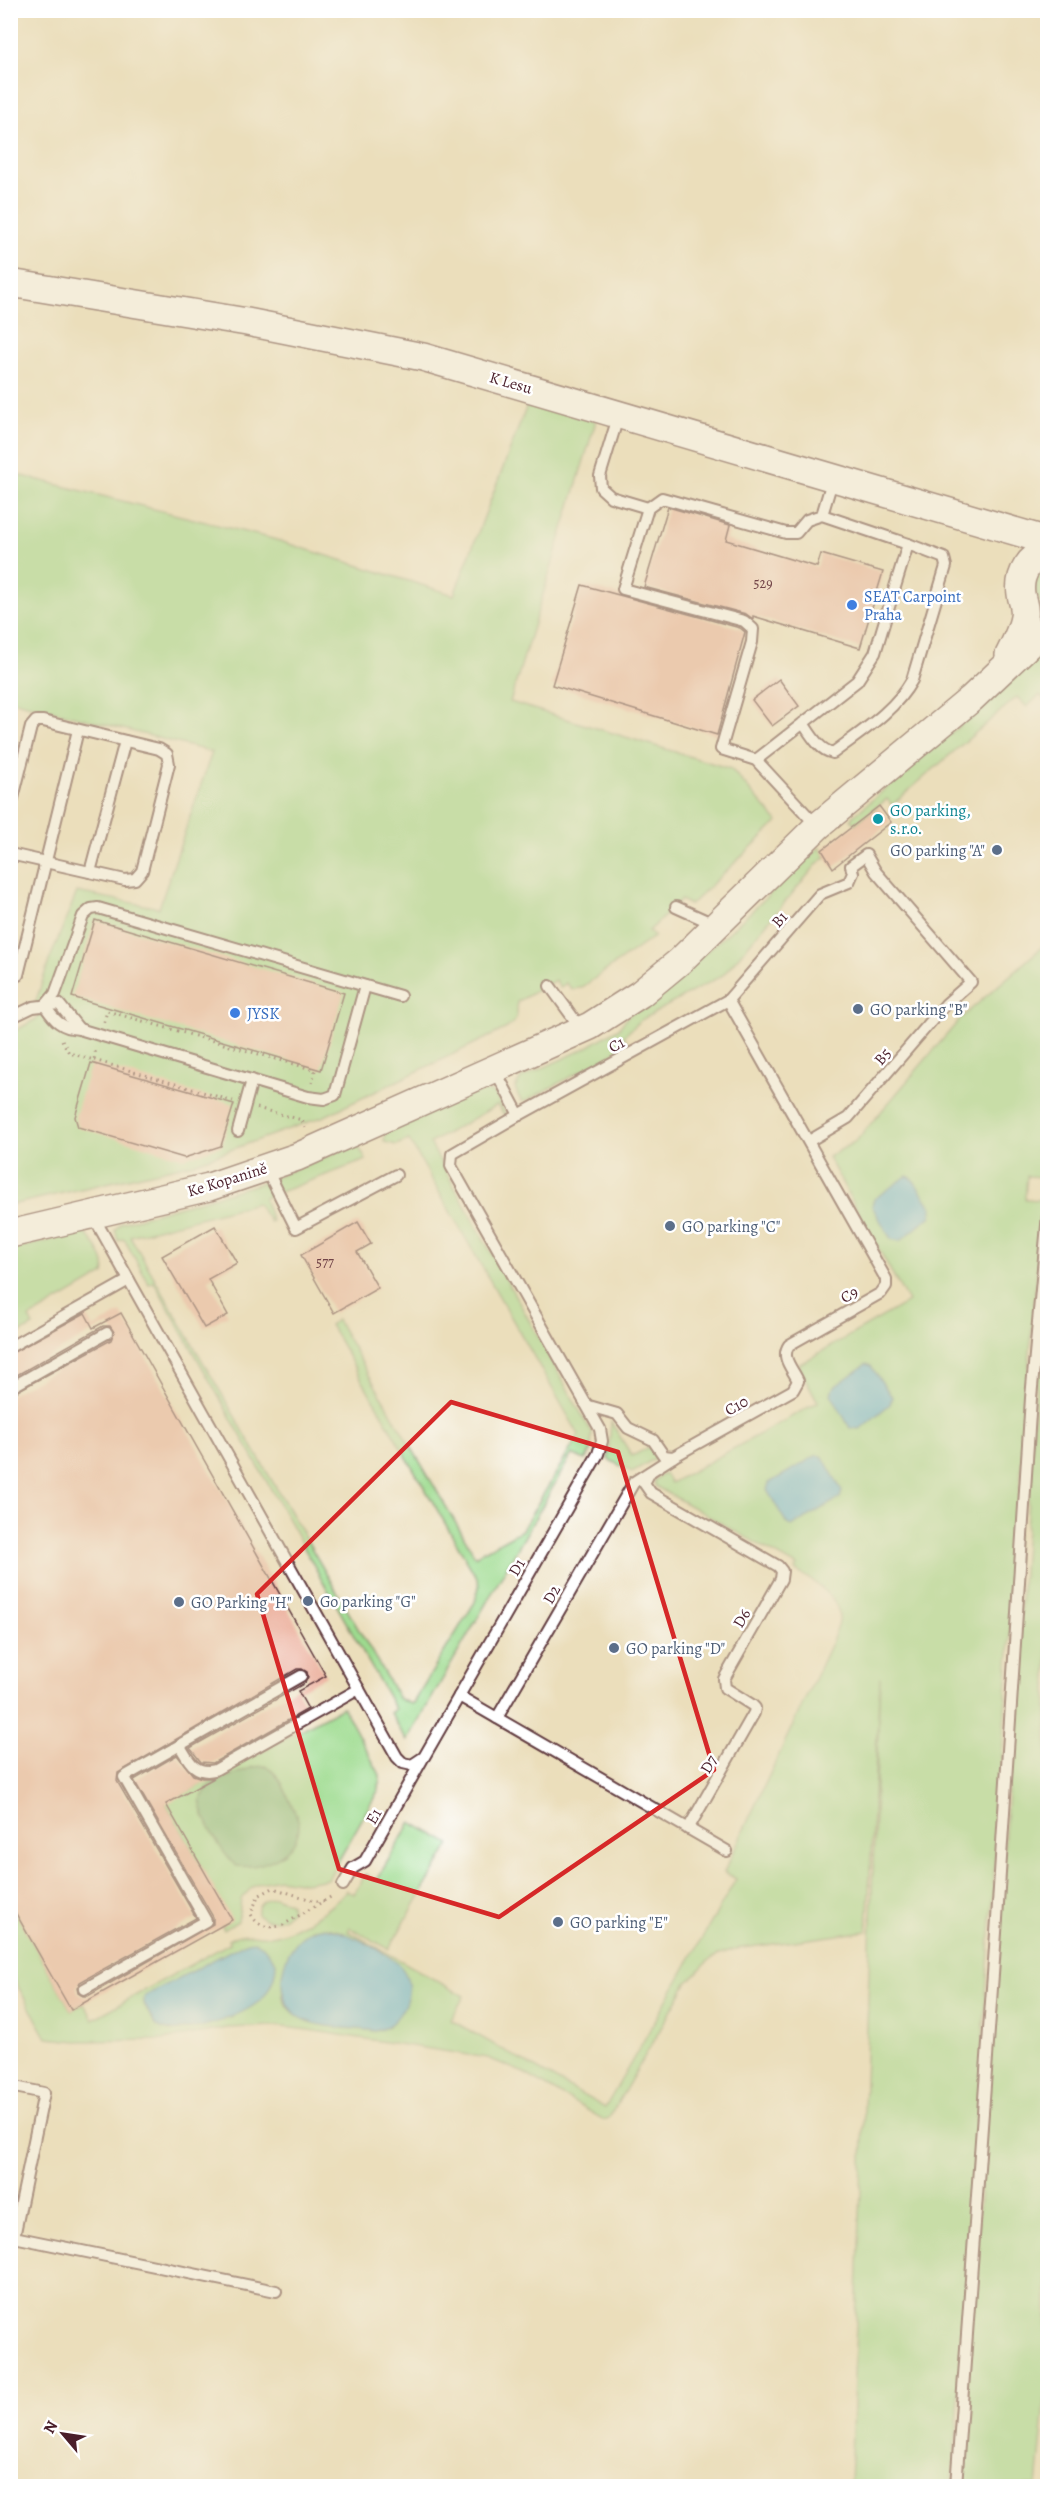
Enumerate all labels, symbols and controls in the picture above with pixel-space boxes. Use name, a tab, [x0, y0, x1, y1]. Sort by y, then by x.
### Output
street label: K Lesu	[487, 366, 535, 400]
house number: 529	[753, 574, 773, 593]
place label: SEAT Carpoint Praha	[864, 586, 961, 626]
marker: SEAT Carpoint Praha	[845, 598, 859, 612]
place label: GO parking, s.r.o.	[890, 800, 971, 840]
marker: GO parking, s.r.o.	[871, 812, 885, 826]
place label: GO parking "A"	[890, 840, 985, 862]
marker: GO parking "A"	[990, 843, 1004, 857]
street label: B1	[767, 906, 793, 933]
place label: GO parking "B"	[870, 999, 968, 1021]
marker: GO parking "B"	[851, 1002, 865, 1016]
place label: JYSK	[247, 1003, 279, 1025]
marker: JYSK	[228, 1006, 242, 1020]
street label: C1	[604, 1031, 629, 1058]
street label: B5	[869, 1043, 897, 1070]
street label: Ke Kopanině	[185, 1157, 270, 1203]
place label: GO parking "C"	[682, 1216, 781, 1238]
marker: GO parking "C"	[663, 1219, 677, 1233]
house number: 577	[316, 1253, 334, 1272]
street label: C9	[837, 1281, 862, 1309]
street label: C10	[721, 1390, 752, 1421]
street label: D1	[503, 1554, 531, 1580]
street label: D2	[538, 1580, 566, 1608]
place label: Go parking "G"	[320, 1591, 416, 1613]
place label: GO Parking "H"	[191, 1592, 292, 1614]
marker: Go parking "G"	[301, 1594, 315, 1608]
marker: GO Parking "H"	[172, 1595, 186, 1609]
street label: D6	[728, 1605, 756, 1632]
place label: GO parking "D"	[626, 1638, 726, 1660]
marker: GO parking "D"	[607, 1641, 621, 1655]
street label: D7	[695, 1751, 723, 1778]
street label: E1	[361, 1804, 387, 1828]
place label: GO parking "E"	[570, 1912, 668, 1934]
marker: GO parking "E"	[551, 1915, 565, 1929]
north arrow	[33, 2404, 93, 2464]
text: N	[38, 2416, 63, 2438]

